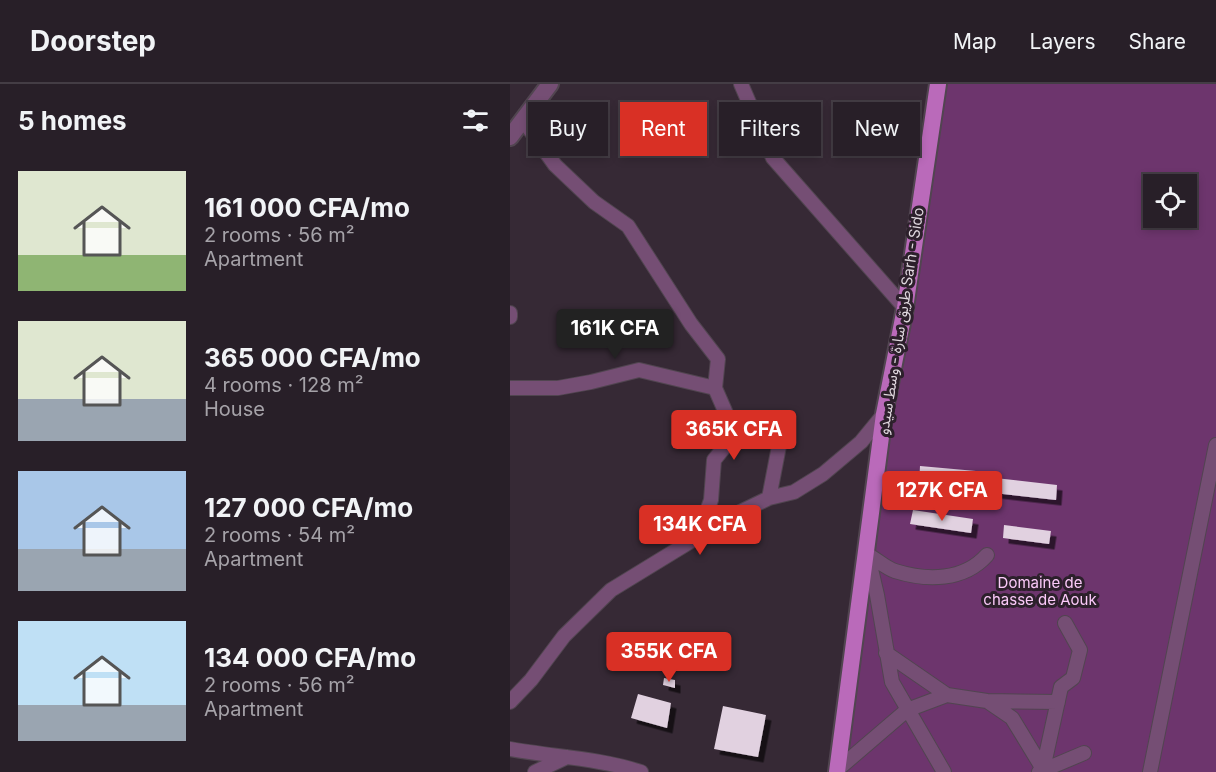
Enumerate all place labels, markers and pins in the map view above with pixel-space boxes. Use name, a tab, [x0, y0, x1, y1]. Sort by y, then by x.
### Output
pin: 161K CFA	[553, 309, 677, 360]
pin: 365K CFA	[672, 410, 796, 461]
pin: 127K CFA	[880, 471, 1004, 522]
pin: 134K CFA	[638, 505, 762, 556]
pin: 355K CFA	[607, 632, 731, 683]

